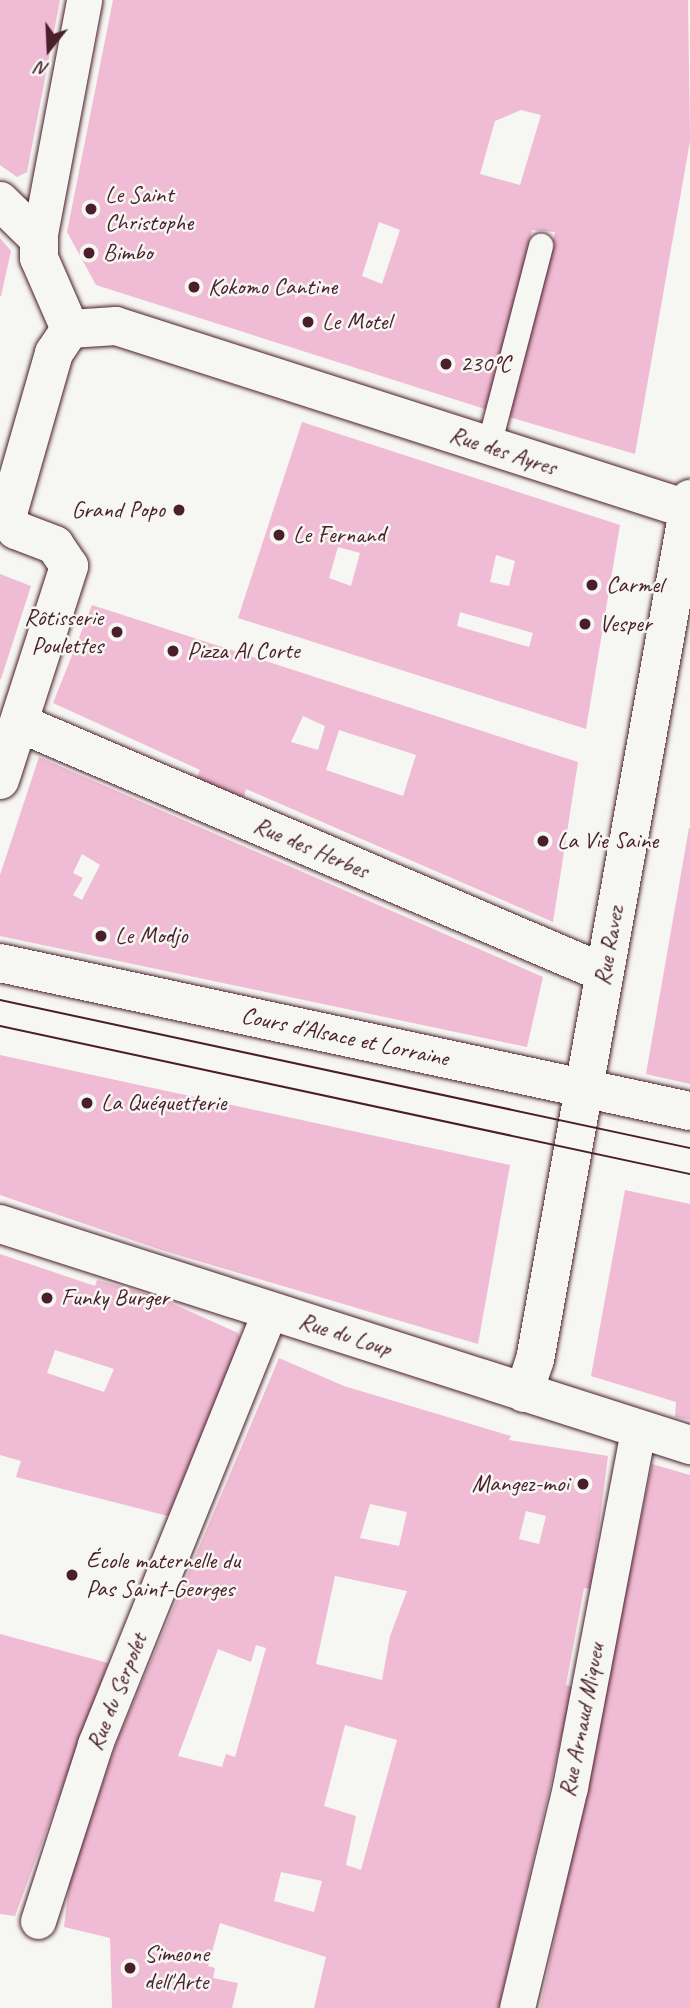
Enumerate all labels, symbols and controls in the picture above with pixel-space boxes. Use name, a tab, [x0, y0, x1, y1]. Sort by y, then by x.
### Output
north arrow	[14, 14, 84, 84]
text: N	[33, 56, 52, 82]
place label: Le Saint Christophe	[105, 181, 193, 237]
marker: Le Saint Christophe	[83, 201, 99, 217]
place label: Bimbo	[103, 239, 153, 267]
marker: Bimbo	[81, 245, 97, 261]
place label: Kokomo Cantine	[208, 273, 337, 301]
marker: Kokomo Cantine	[186, 279, 202, 295]
place label: Le Motel	[322, 308, 391, 336]
marker: Le Motel	[300, 314, 316, 330]
place label: 230ºC	[460, 350, 511, 378]
marker: 230ºC	[438, 356, 454, 372]
street label: Rue des Ayres	[446, 420, 560, 482]
place label: Grand Popo	[72, 496, 165, 524]
marker: Grand Popo	[171, 502, 187, 518]
place label: Le Fernand	[293, 521, 384, 549]
marker: Le Fernand	[271, 527, 287, 543]
place label: Carmel	[606, 571, 663, 599]
marker: Carmel	[584, 577, 600, 593]
place label: Rôtisserie Poulettes	[24, 604, 103, 660]
place label: Vesper	[599, 610, 652, 638]
marker: Vesper	[577, 616, 593, 632]
marker: Rôtisserie Poulettes	[109, 624, 125, 640]
place label: Pizza Al Corte	[187, 637, 300, 665]
marker: Pizza Al Corte	[165, 643, 181, 659]
street label: Rue des Herbes	[249, 811, 373, 885]
place label: La Vie Saine	[557, 827, 658, 855]
marker: La Vie Saine	[535, 833, 551, 849]
street label: Rue Ravez	[588, 904, 630, 988]
place label: Le Modjo	[115, 922, 187, 950]
marker: Le Modjo	[93, 928, 109, 944]
street label: Cours d'Alsace et Lorraine	[239, 1001, 451, 1073]
place label: La Quéquetterie	[101, 1089, 226, 1117]
marker: La Quéquetterie	[79, 1095, 95, 1111]
place label: Funky Burger	[61, 1284, 169, 1312]
marker: Funky Burger	[39, 1290, 55, 1306]
street label: Rue du Loup	[295, 1307, 395, 1363]
place label: Mangez-moi	[472, 1470, 569, 1498]
marker: Mangez-moi	[575, 1476, 591, 1492]
place label: École maternelle du Pas Saint-Georges	[86, 1547, 241, 1603]
marker: École maternelle du Pas Saint-Georges	[64, 1567, 80, 1583]
street label: Rue du Serpolet	[81, 1629, 153, 1755]
street label: Rue Arnaud Miqueu	[553, 1640, 611, 1800]
place label: Simeone dell'Arte	[144, 1940, 209, 1996]
marker: Simeone dell'Arte	[122, 1960, 138, 1976]

